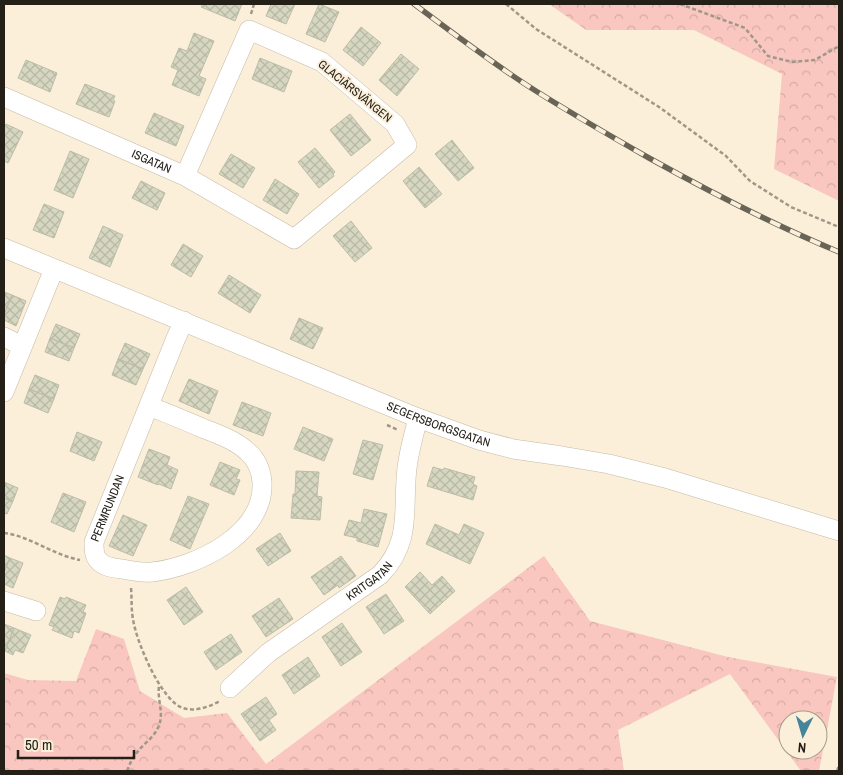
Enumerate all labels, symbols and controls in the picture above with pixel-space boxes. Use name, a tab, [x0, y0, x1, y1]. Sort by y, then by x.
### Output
street label: GLACIÄRSVÄNGEN	[315, 56, 395, 126]
street label: ISGATAN	[129, 146, 174, 177]
street label: SEGERSBORGSGATAN	[384, 398, 492, 451]
street label: PERMRUNDAN	[87, 473, 128, 544]
street label: KRITGATAN	[343, 558, 396, 604]
north arrow	[778, 710, 828, 760]
scale bar	[18, 728, 134, 760]
text: 50 m	[25, 734, 52, 755]
text: N	[797, 739, 807, 757]

